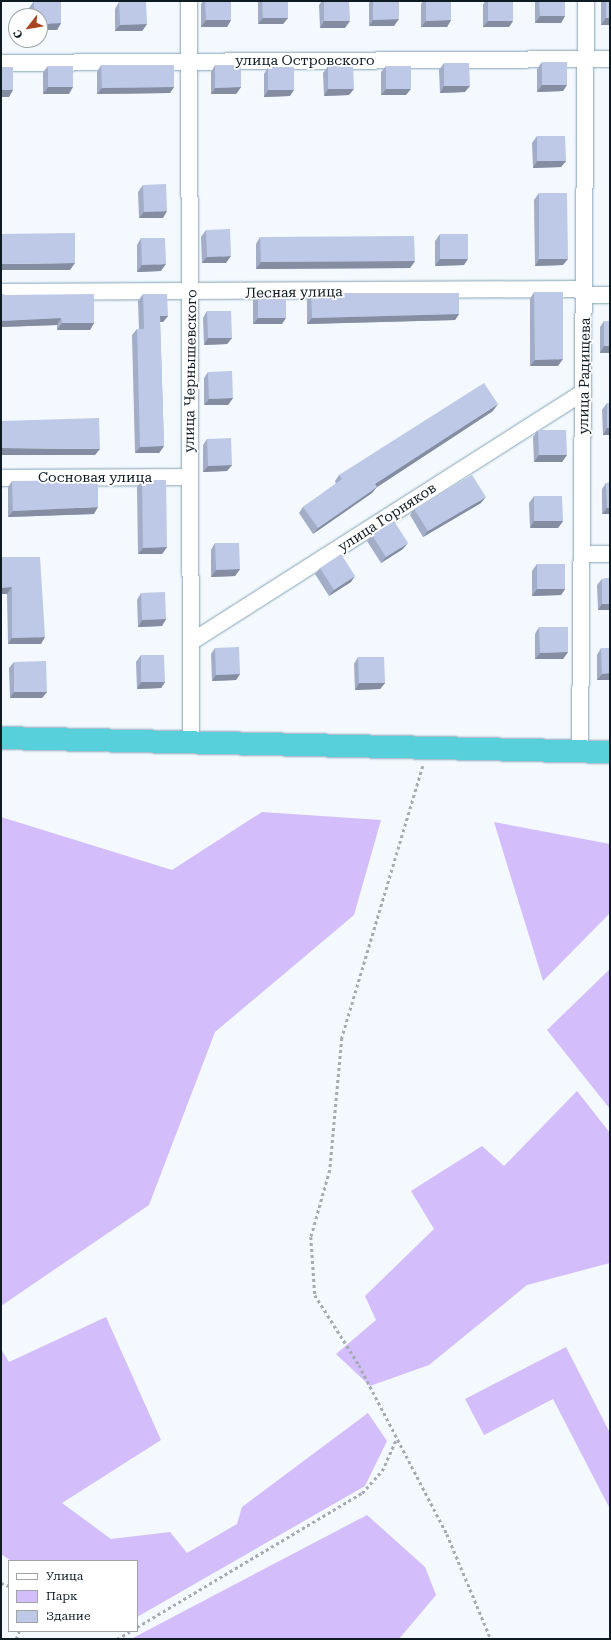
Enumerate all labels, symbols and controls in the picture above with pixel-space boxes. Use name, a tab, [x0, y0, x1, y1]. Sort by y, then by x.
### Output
north arrow	[8, 8, 48, 48]
text: С	[11, 27, 26, 41]
street label: улица Островского	[235, 52, 375, 68]
street label: Лесная улица	[245, 283, 343, 301]
street label: улица Чернышевского	[180, 289, 200, 453]
street label: улица Радищева	[575, 317, 593, 435]
street label: Сосновая улица	[38, 469, 152, 485]
street label: улица Горняков	[335, 479, 439, 555]
legend	[8, 1560, 138, 1632]
text: Улица	[46, 1569, 83, 1583]
text: Парк	[46, 1589, 78, 1603]
text: Здание	[46, 1609, 90, 1623]

